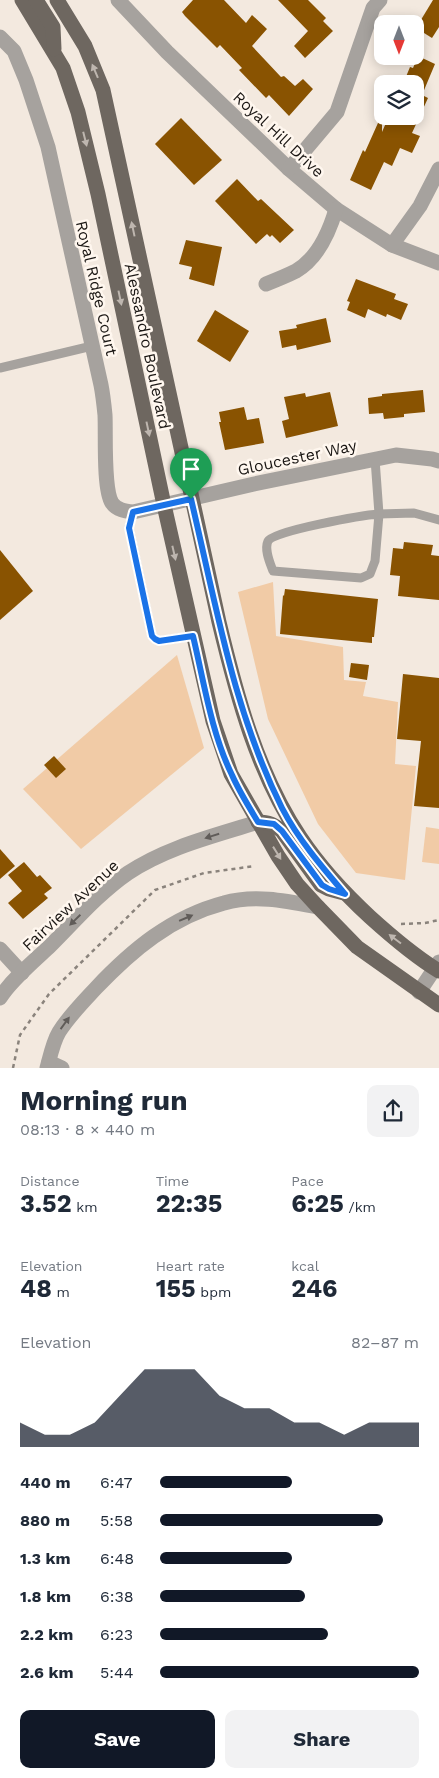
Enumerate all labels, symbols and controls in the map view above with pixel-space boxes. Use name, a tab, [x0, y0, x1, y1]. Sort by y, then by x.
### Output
north arrow	[374, 15, 424, 65]
map controls	[374, 15, 424, 125]
one-way arrow	[91, 63, 99, 78]
button: layers	[374, 75, 424, 125]
street label: Royal Hill Drive	[229, 87, 328, 181]
one-way arrow	[81, 131, 89, 146]
street label: Royal Ridge Court	[72, 219, 121, 358]
one-way arrow	[129, 221, 137, 236]
street label: Alessandro Boulevard	[121, 261, 174, 431]
one-way arrow	[116, 290, 124, 305]
one-way arrow	[144, 421, 152, 437]
street label: Gloucester Way	[236, 435, 359, 479]
pin	[170, 448, 212, 499]
icon: arrive	[177, 455, 205, 483]
one-way arrow	[170, 545, 178, 560]
one-way arrow	[204, 833, 219, 841]
one-way arrow	[272, 847, 281, 860]
street label: Fairview Avenue	[18, 856, 122, 955]
one-way arrow	[179, 913, 193, 921]
one-way arrow	[70, 914, 82, 926]
one-way arrow	[388, 934, 402, 944]
one-way arrow	[60, 1017, 70, 1030]
text: Morning run	[20, 1084, 188, 1117]
button: share	[367, 1085, 419, 1137]
text: 08:13 · 8 × 440 m	[20, 1120, 155, 1139]
text: Distance	[20, 1173, 80, 1189]
text: Time	[156, 1173, 189, 1189]
text: Pace	[291, 1173, 324, 1189]
text: 3.52	[20, 1189, 72, 1218]
text: 22:35	[156, 1189, 222, 1218]
text: 6:25	[291, 1189, 344, 1218]
text: km	[72, 1199, 98, 1215]
text: /km	[344, 1199, 376, 1215]
text: Elevation	[20, 1258, 83, 1274]
text: Heart rate	[156, 1258, 225, 1274]
text: kcal	[291, 1258, 319, 1274]
text: 48	[20, 1274, 52, 1303]
text: 155	[156, 1274, 196, 1303]
text: 246	[291, 1274, 337, 1303]
text: m	[52, 1284, 70, 1300]
text: bpm	[196, 1284, 231, 1300]
text: Elevation	[20, 1333, 91, 1352]
text: 82–87 m	[351, 1333, 419, 1352]
text: 440 m	[20, 1473, 71, 1492]
text: 6:47	[100, 1473, 132, 1492]
text: 880 m	[20, 1511, 70, 1530]
text: 5:58	[100, 1511, 133, 1530]
text: 1.3 km	[20, 1549, 71, 1568]
text: 6:48	[100, 1549, 134, 1568]
text: 1.8 km	[20, 1587, 71, 1606]
text: 6:38	[100, 1587, 134, 1606]
text: 2.2 km	[20, 1625, 73, 1644]
text: 6:23	[100, 1625, 133, 1644]
text: 2.6 km	[20, 1663, 74, 1682]
text: 5:44	[100, 1663, 134, 1682]
button: Save	[20, 1710, 215, 1768]
button: Share	[225, 1710, 419, 1768]

